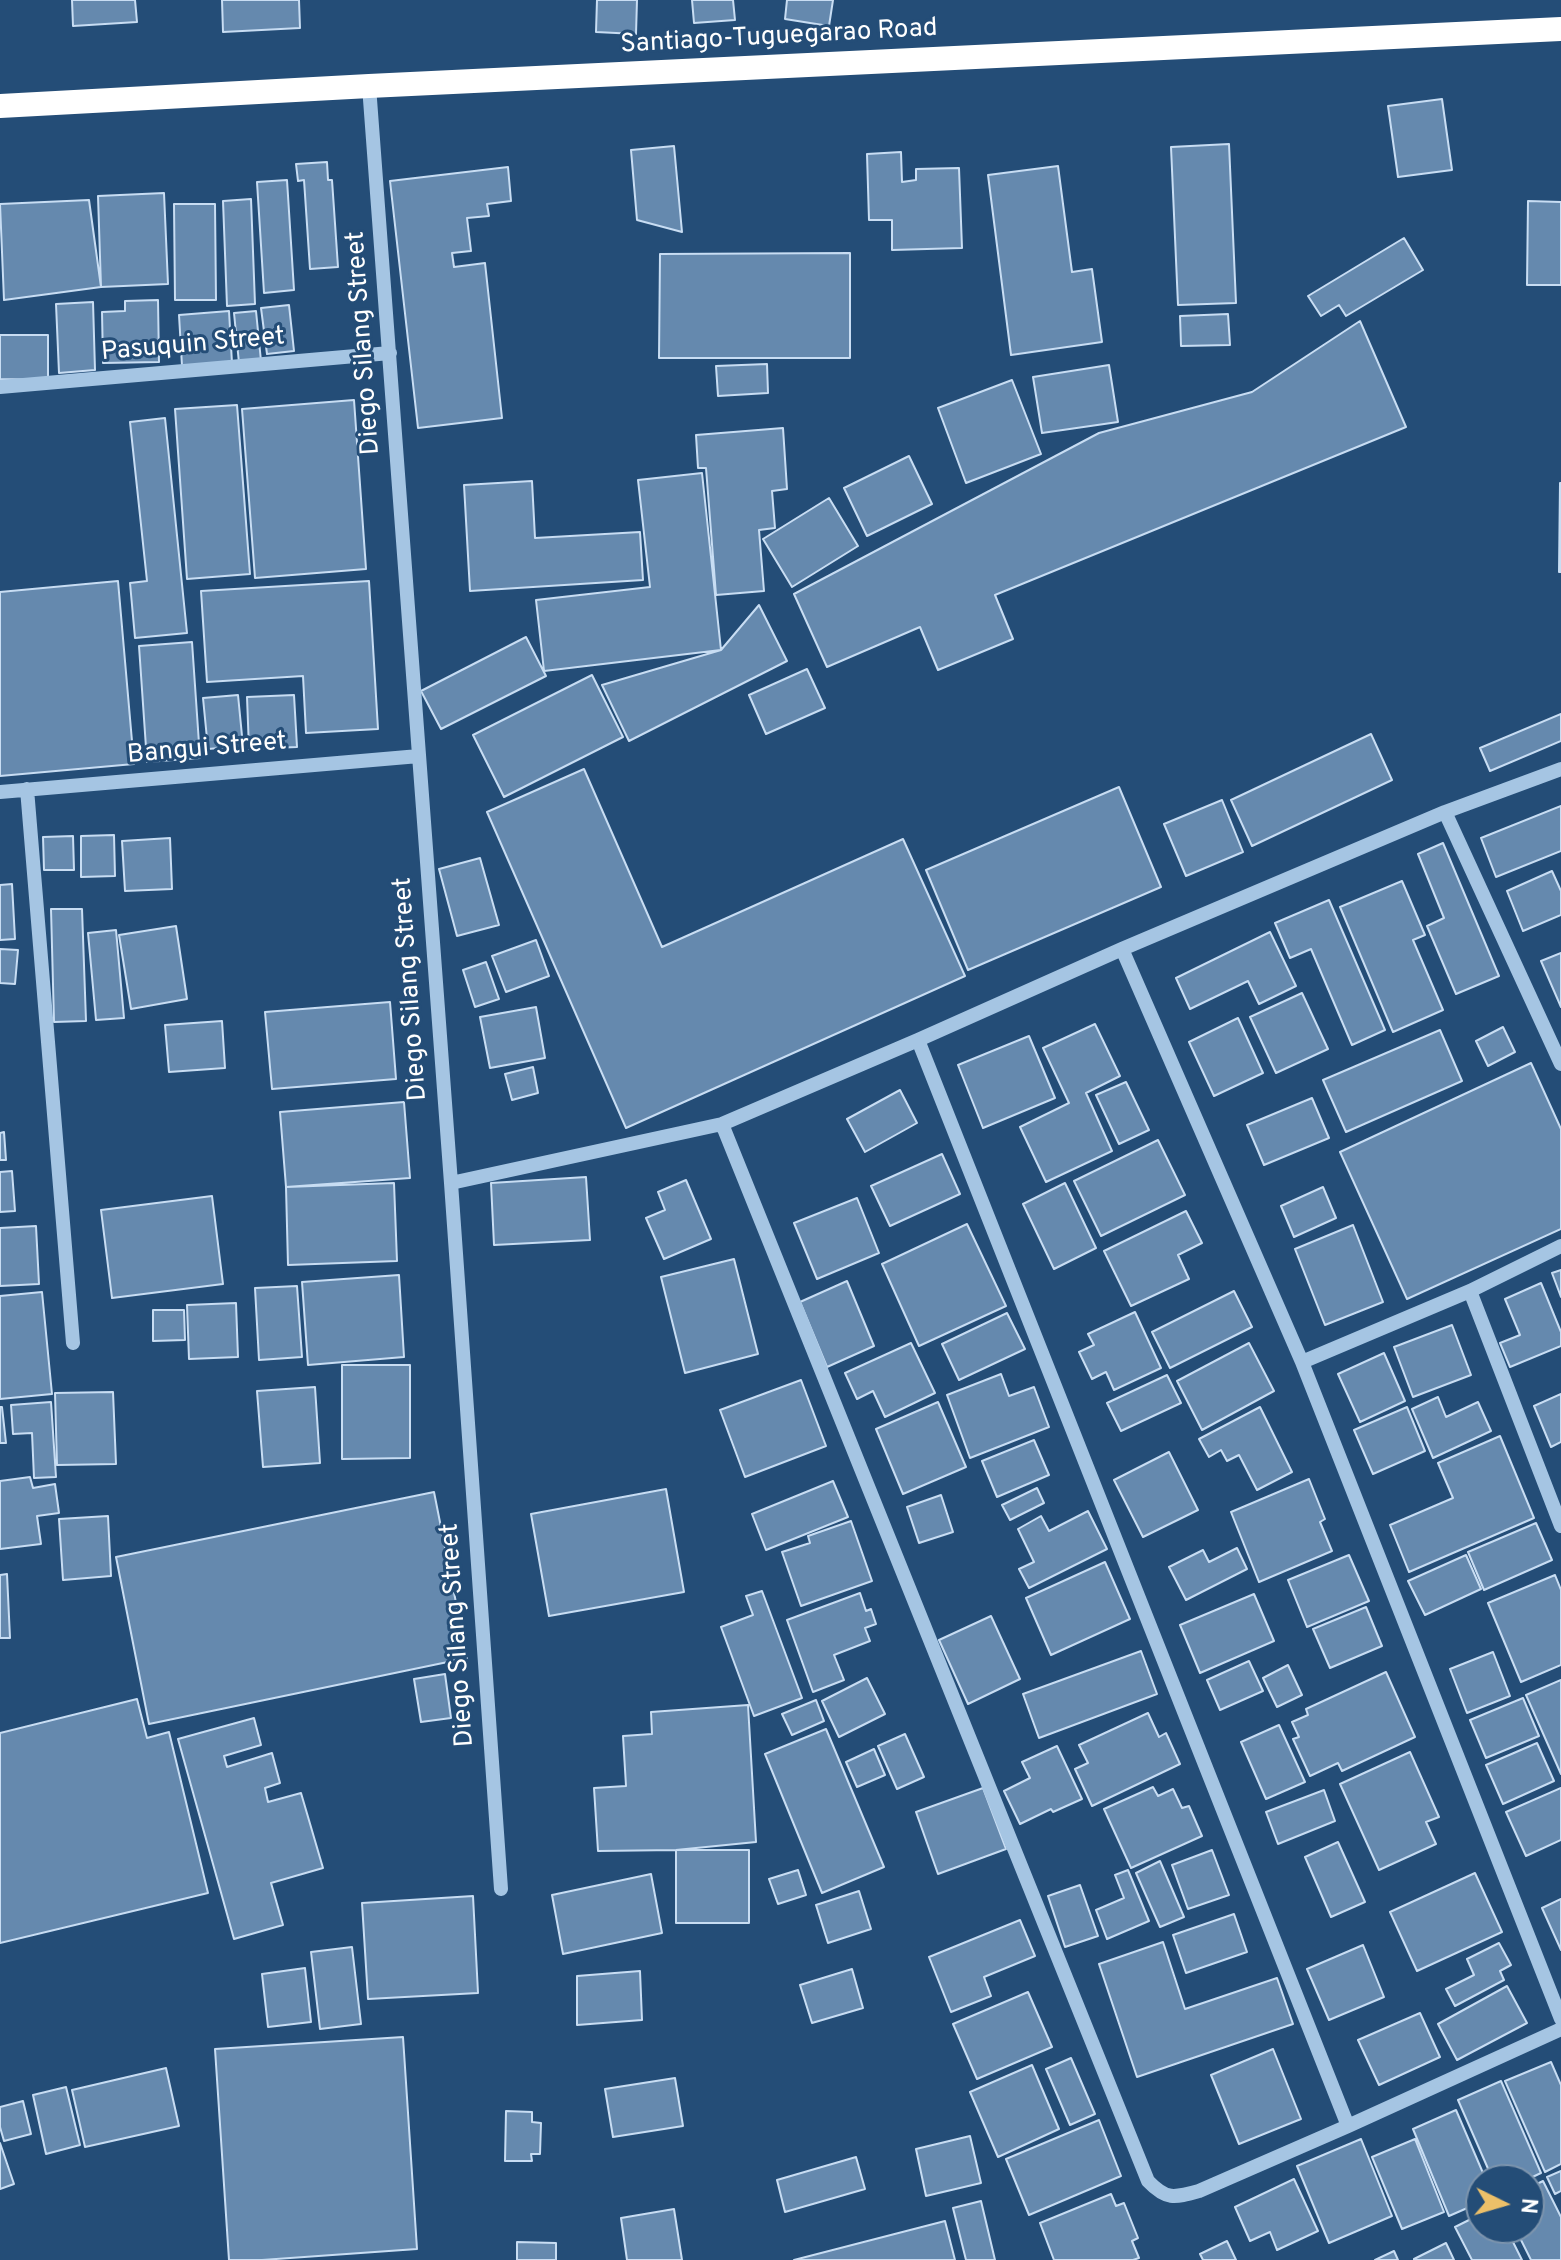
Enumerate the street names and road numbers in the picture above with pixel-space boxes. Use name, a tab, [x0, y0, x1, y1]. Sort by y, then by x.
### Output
street label: Santiago-Tuguegarao Road	[620, 14, 938, 62]
street label: Diego Silang Street	[342, 230, 388, 456]
street label: Pasuquin Street	[100, 322, 286, 370]
street label: Bangui Street	[126, 727, 288, 773]
street label: Diego Silang Street	[389, 876, 435, 1102]
street label: Diego Silang Street	[436, 1522, 482, 1748]

